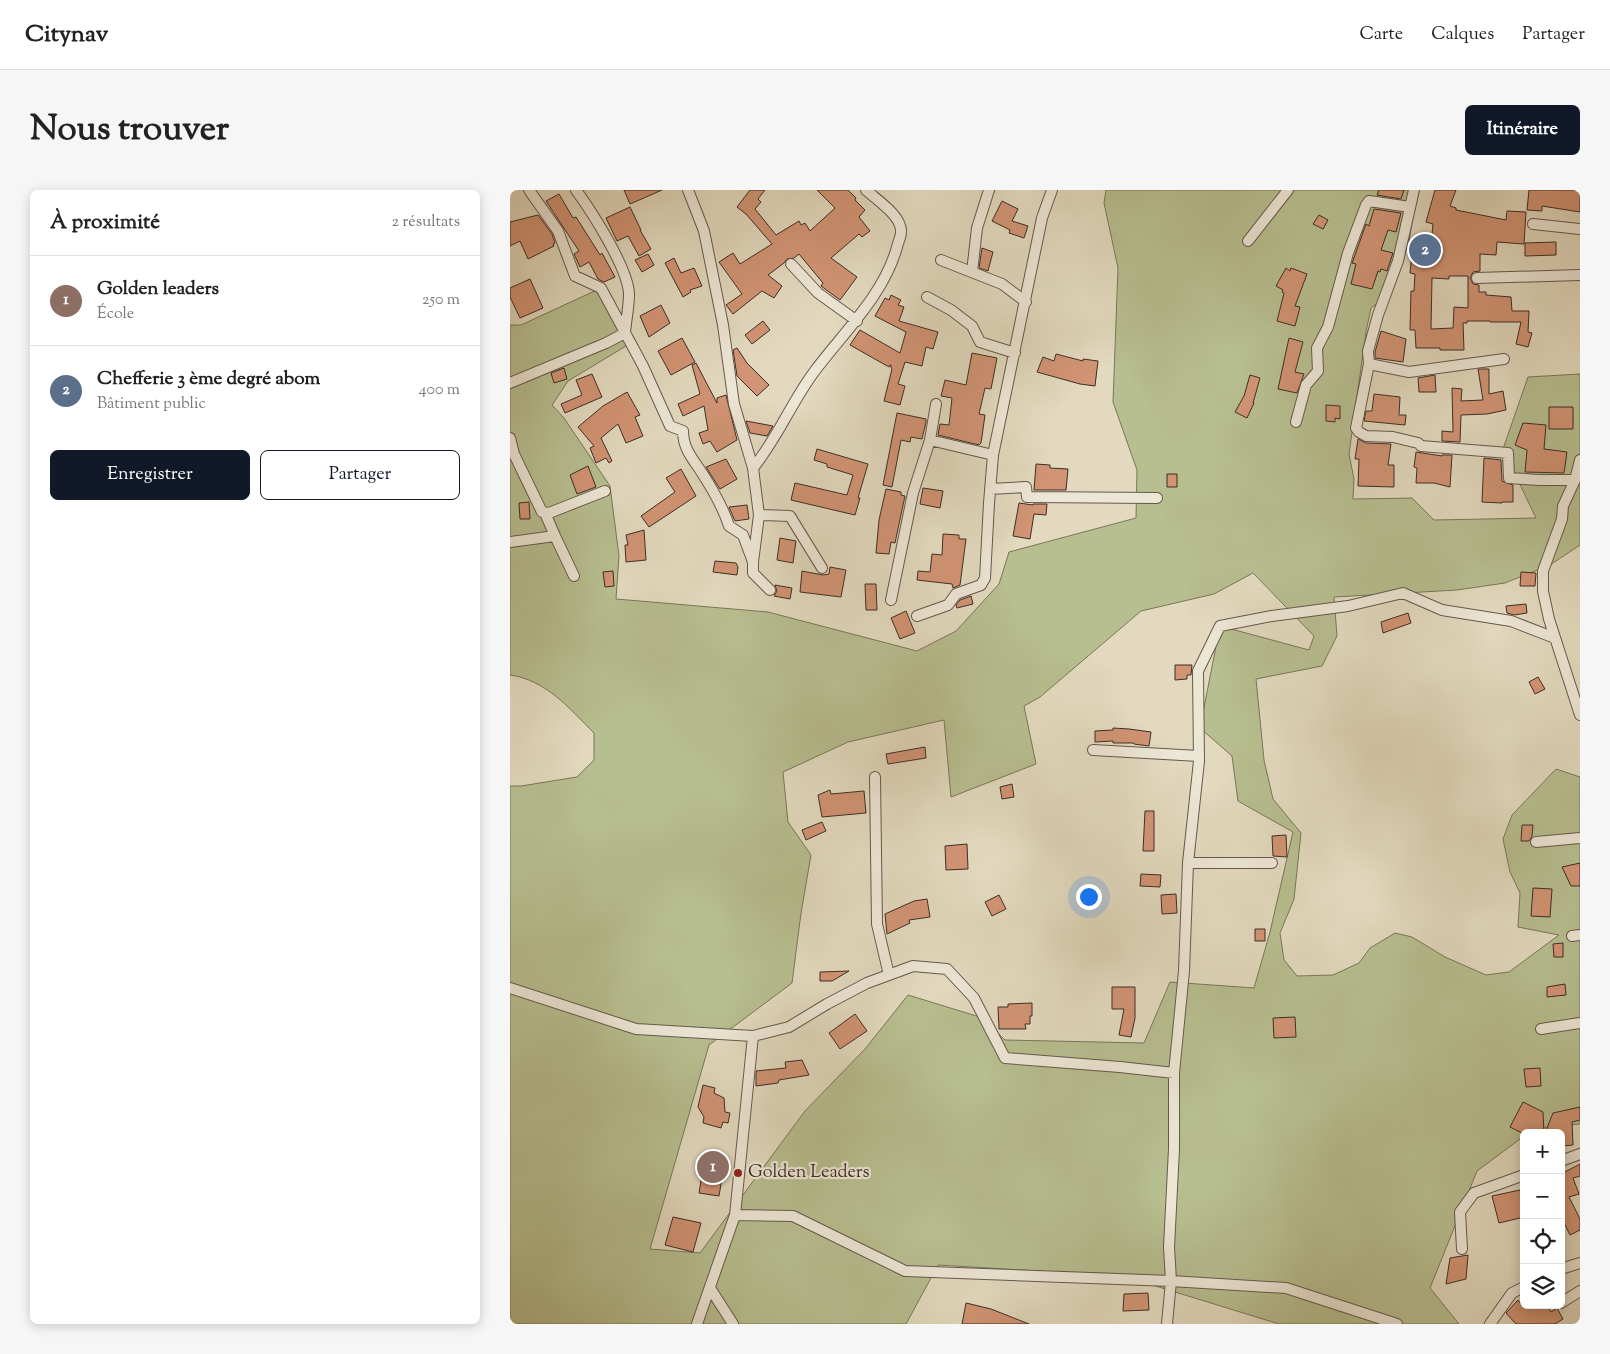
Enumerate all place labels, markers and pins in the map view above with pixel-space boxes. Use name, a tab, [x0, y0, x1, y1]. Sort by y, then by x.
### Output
pin: 2	[1409, 231, 1441, 269]
pin: 1	[697, 1148, 729, 1186]
place label: Golden Leaders	[748, 1160, 870, 1186]
marker: Golden Leaders	[732, 1167, 744, 1179]

